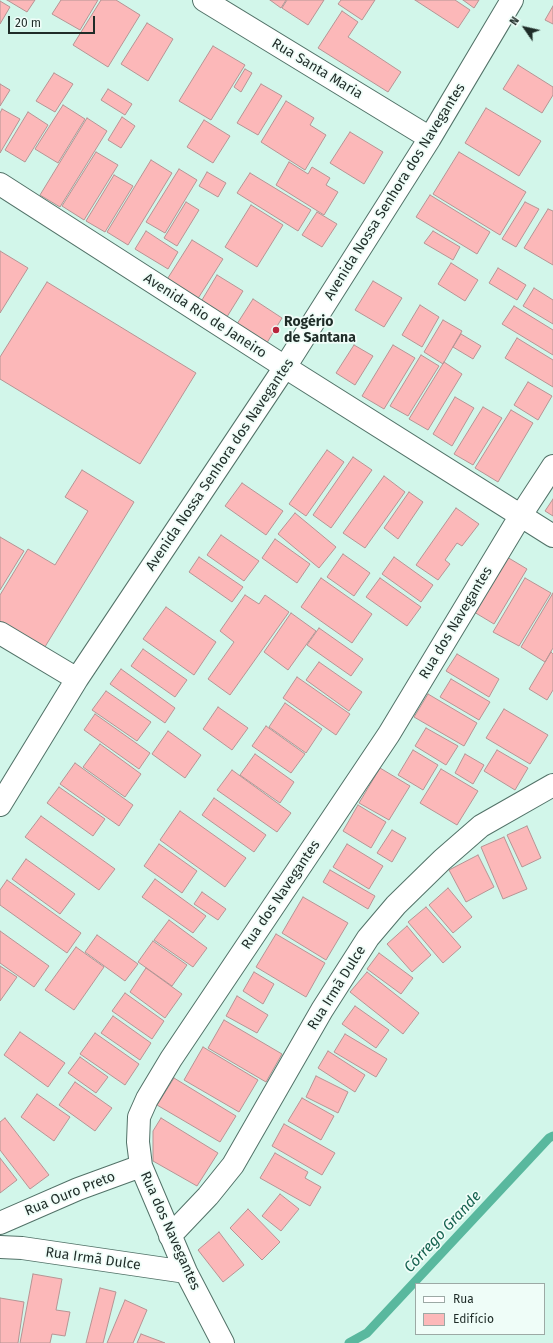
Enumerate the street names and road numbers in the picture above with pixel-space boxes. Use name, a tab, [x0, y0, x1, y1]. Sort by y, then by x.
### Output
street label: Rua Santa Maria	[268, 35, 366, 103]
street label: Avenida Nossa Senhora dos Navegantes	[321, 81, 469, 303]
street label: Avenida Rio de Janeiro	[140, 270, 270, 362]
street label: Avenida Nossa Senhora dos Navegantes	[142, 356, 298, 574]
street label: Rua dos Navegantes	[416, 564, 496, 682]
street label: Rua dos Navegantes	[238, 837, 324, 953]
street label: Rua Irmã Dulce	[304, 943, 370, 1033]
street label: Rua Ouro Preto	[22, 1168, 118, 1220]
street label: Rua dos Navegantes	[136, 1169, 204, 1293]
street label: Rua Irmã Dulce	[44, 1244, 142, 1274]

